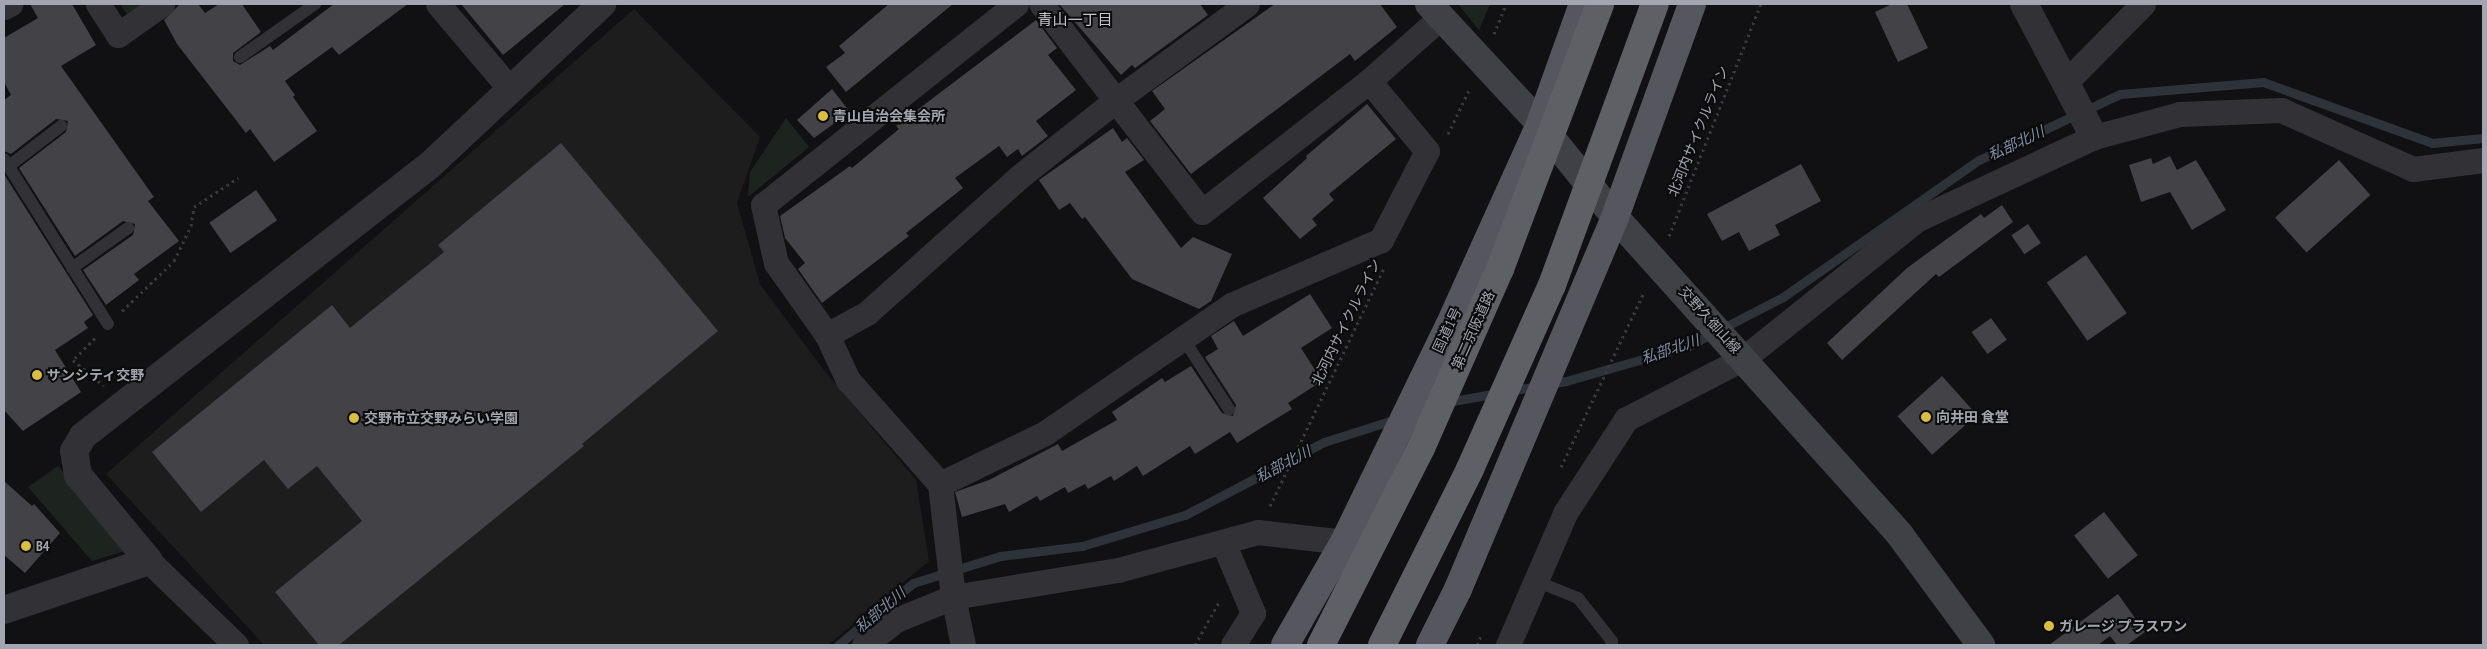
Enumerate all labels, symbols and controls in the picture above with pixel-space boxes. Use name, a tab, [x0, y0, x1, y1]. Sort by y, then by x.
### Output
district label: 青山一丁目	[1038, 11, 1112, 29]
street label: 北河内サイクルライン	[1664, 63, 1732, 199]
place label: 青山自治会集会所	[833, 108, 945, 124]
marker: 青山自治会集会所	[817, 110, 829, 122]
water label: 私部北川	[1985, 122, 2047, 164]
street label: 北河内サイクルライン	[1308, 255, 1384, 389]
street label: 交野久御山線	[1676, 283, 1744, 357]
street label: 第二京阪道路	[1448, 288, 1498, 372]
street label: 国道1号	[1429, 305, 1465, 355]
water label: 私部北川	[1639, 331, 1701, 367]
place label: サンシティ交野	[47, 367, 145, 383]
marker: サンシティ交野	[31, 369, 43, 381]
place label: 向井田 食堂	[1936, 409, 2009, 425]
place label: 交野市立交野みらい学園	[364, 410, 518, 426]
marker: 向井田 食堂	[1920, 411, 1932, 423]
marker: 交野市立交野みらい学園	[348, 412, 360, 424]
water label: 私部北川	[1252, 442, 1314, 486]
place label: B4	[36, 538, 50, 554]
marker: B4	[20, 540, 32, 552]
water label: 私部北川	[851, 584, 909, 636]
place label: ガレージ プラスワン	[2059, 618, 2188, 634]
marker: ガレージ プラスワン	[2043, 620, 2055, 632]

